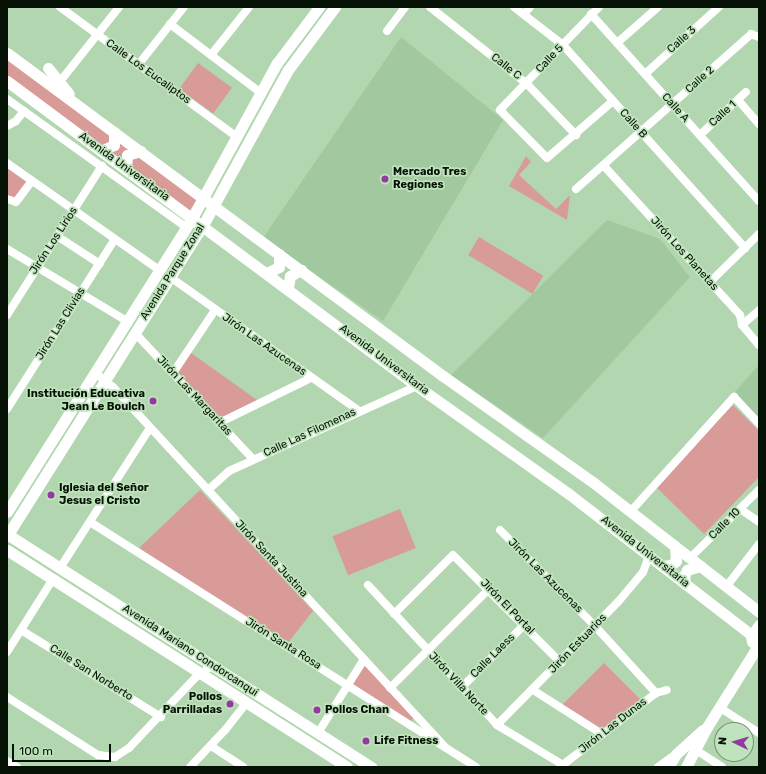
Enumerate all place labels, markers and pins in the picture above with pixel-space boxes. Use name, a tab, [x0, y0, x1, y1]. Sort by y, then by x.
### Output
place label: Mercado Tres Regiones	[393, 166, 466, 192]
marker: Mercado Tres Regiones	[380, 174, 390, 184]
place label: Institución Educativa Jean Le Boulch	[27, 388, 145, 414]
marker: Institución Educativa Jean Le Boulch	[148, 396, 158, 406]
place label: Iglesia del Señor Jesus el Cristo	[59, 482, 149, 508]
marker: Iglesia del Señor Jesus el Cristo	[46, 490, 56, 500]
place label: Pollos Parrilladas	[163, 691, 222, 717]
marker: Pollos Parrilladas	[225, 699, 235, 709]
place label: Pollos Chan	[325, 703, 389, 717]
marker: Pollos Chan	[312, 705, 322, 715]
place label: Life Fitness	[374, 734, 438, 748]
marker: Life Fitness	[361, 736, 371, 746]

